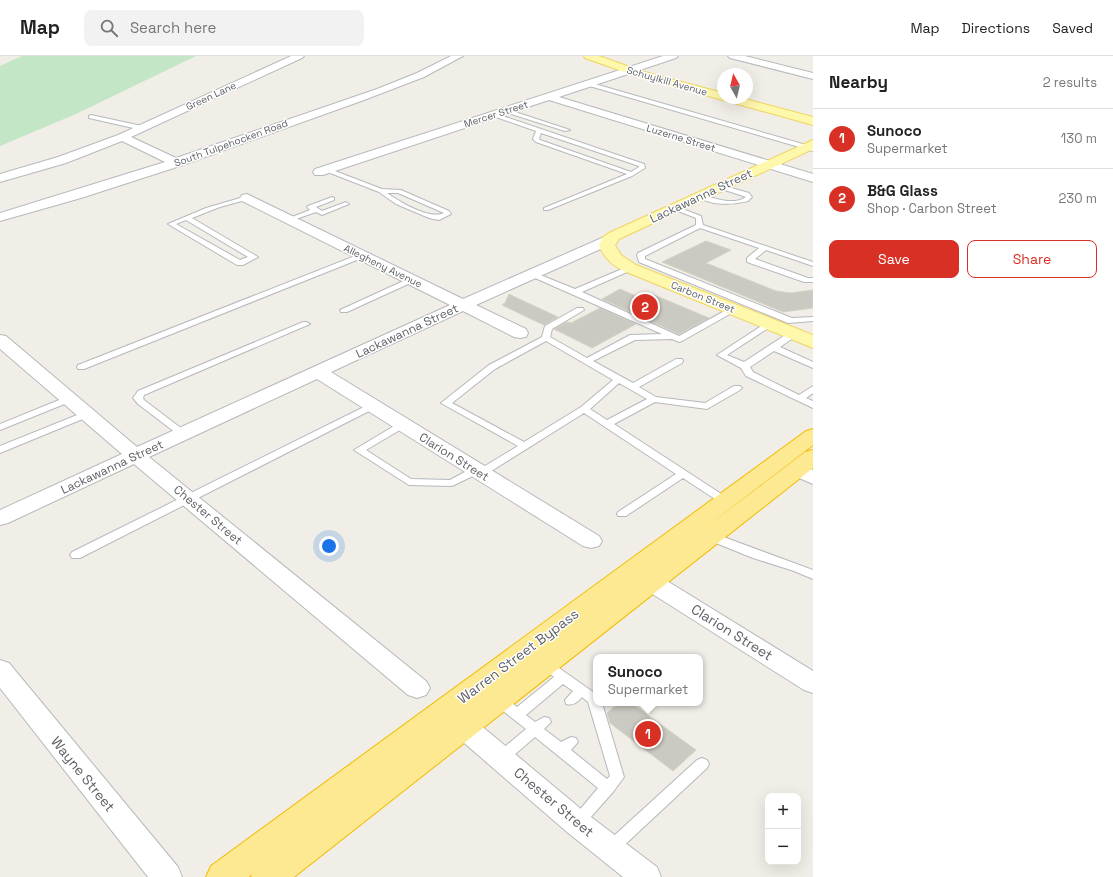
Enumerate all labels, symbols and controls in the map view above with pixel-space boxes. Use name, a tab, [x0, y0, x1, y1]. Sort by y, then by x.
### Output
search box	[84, 10, 364, 46]
text: Map	[20, 15, 60, 40]
icon: search	[98, 17, 120, 39]
text: Search here	[130, 18, 216, 37]
text: Map	[910, 19, 940, 37]
text: Directions	[962, 19, 1030, 37]
text: Saved	[1052, 19, 1093, 37]
street label: Schuylkill Avenue	[625, 63, 709, 99]
north arrow	[717, 68, 753, 104]
text: Nearby	[829, 71, 888, 93]
text: 2 results	[1043, 74, 1097, 91]
street label: Green Lane	[184, 79, 238, 113]
street label: Mercer Street	[462, 97, 530, 131]
street label: South Tulpehocken Road	[172, 116, 290, 170]
street label: Luzerne Street	[645, 121, 717, 155]
text: Sunoco	[867, 121, 922, 140]
text: 1	[839, 130, 845, 147]
text: 130 m	[1061, 130, 1097, 147]
text: Supermarket	[867, 140, 948, 157]
street label: Lackawanna Street	[647, 165, 755, 227]
text: B&G Glass	[867, 181, 938, 200]
text: 2	[838, 190, 846, 207]
text: 230 m	[1059, 190, 1097, 207]
text: Shop · Carbon Street	[867, 200, 997, 217]
button: Save	[829, 240, 959, 278]
button: Share	[967, 240, 1097, 278]
street label: Allegheny Avenue	[342, 241, 424, 291]
street label: Carbon Street	[669, 278, 737, 316]
pin: 2	[632, 292, 658, 322]
street label: Lackawanna Street	[353, 300, 461, 362]
street label: Clarion Street	[416, 429, 492, 485]
street label: Lackawanna Street	[58, 436, 166, 498]
street label: Chester Street	[170, 482, 246, 548]
your location	[319, 536, 339, 556]
street label: Clarion Street	[688, 600, 776, 664]
street label: Warren Street Bypass	[454, 605, 582, 707]
popup	[593, 654, 703, 706]
text: Sunoco	[608, 662, 662, 681]
text: Supermarket	[608, 681, 688, 698]
pin: 1	[635, 719, 661, 749]
street label: Wayne Street	[47, 733, 119, 815]
street label: Chester Street	[510, 763, 598, 841]
map controls	[765, 793, 801, 865]
button: +	[765, 793, 801, 829]
button: −	[765, 829, 801, 865]

